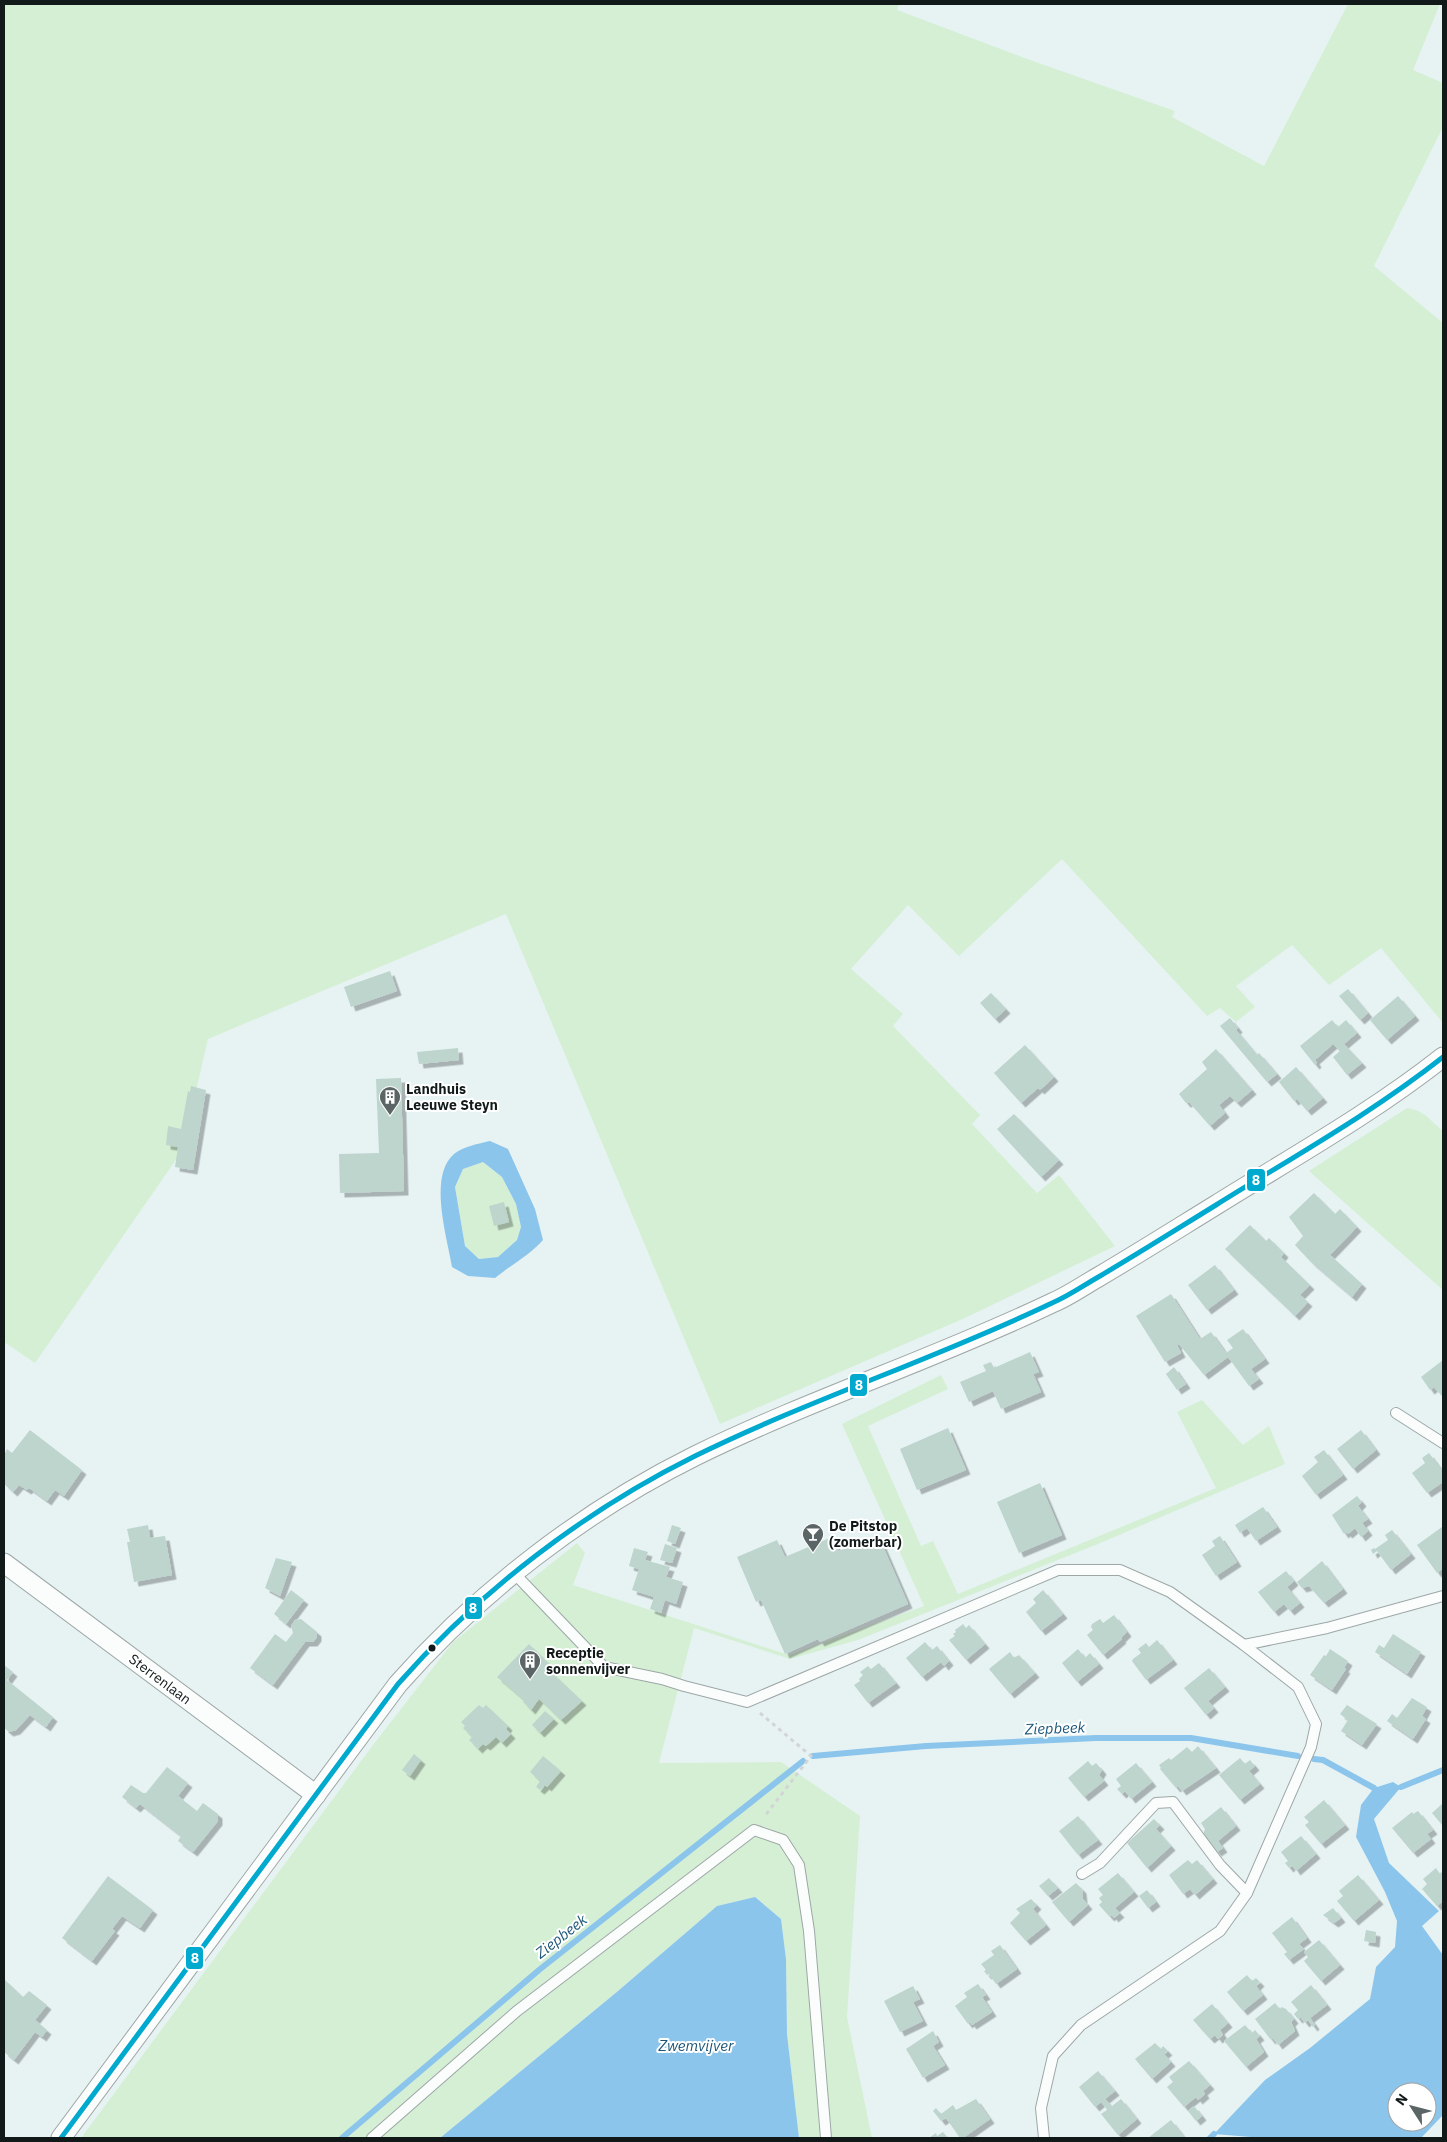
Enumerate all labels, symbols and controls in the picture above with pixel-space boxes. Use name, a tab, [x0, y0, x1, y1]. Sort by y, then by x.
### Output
place label: Landhuis Leeuwe Steyn	[406, 1080, 498, 1114]
building icon: Landhuis Leeuwe Steyn	[378, 1085, 402, 1116]
line badge: 8	[1246, 1168, 1266, 1192]
text: 8	[1252, 1171, 1260, 1189]
line badge: 8	[849, 1373, 868, 1397]
text: 8	[855, 1376, 863, 1394]
place label: De Pitstop (zomerbar)	[829, 1517, 902, 1551]
bar icon: De Pitstop (zomerbar)	[801, 1522, 825, 1553]
line badge: 8	[464, 1596, 483, 1620]
text: 8	[469, 1599, 477, 1617]
unlabelled marker	[427, 1643, 437, 1653]
place label: Receptie sonnenvijver	[546, 1644, 631, 1678]
building icon: Receptie sonnenvijver	[518, 1649, 542, 1680]
street label: Sterrenlaan	[125, 1650, 195, 1708]
water label: Ziepbeek	[1024, 1717, 1086, 1739]
water label: Ziepbeek	[531, 1910, 591, 1963]
line badge: 8	[185, 1946, 204, 1970]
text: 8	[191, 1949, 199, 1967]
water label: Zwemvijver	[658, 2036, 734, 2055]
north arrow	[1387, 2082, 1437, 2132]
text: N	[1391, 2090, 1412, 2109]

